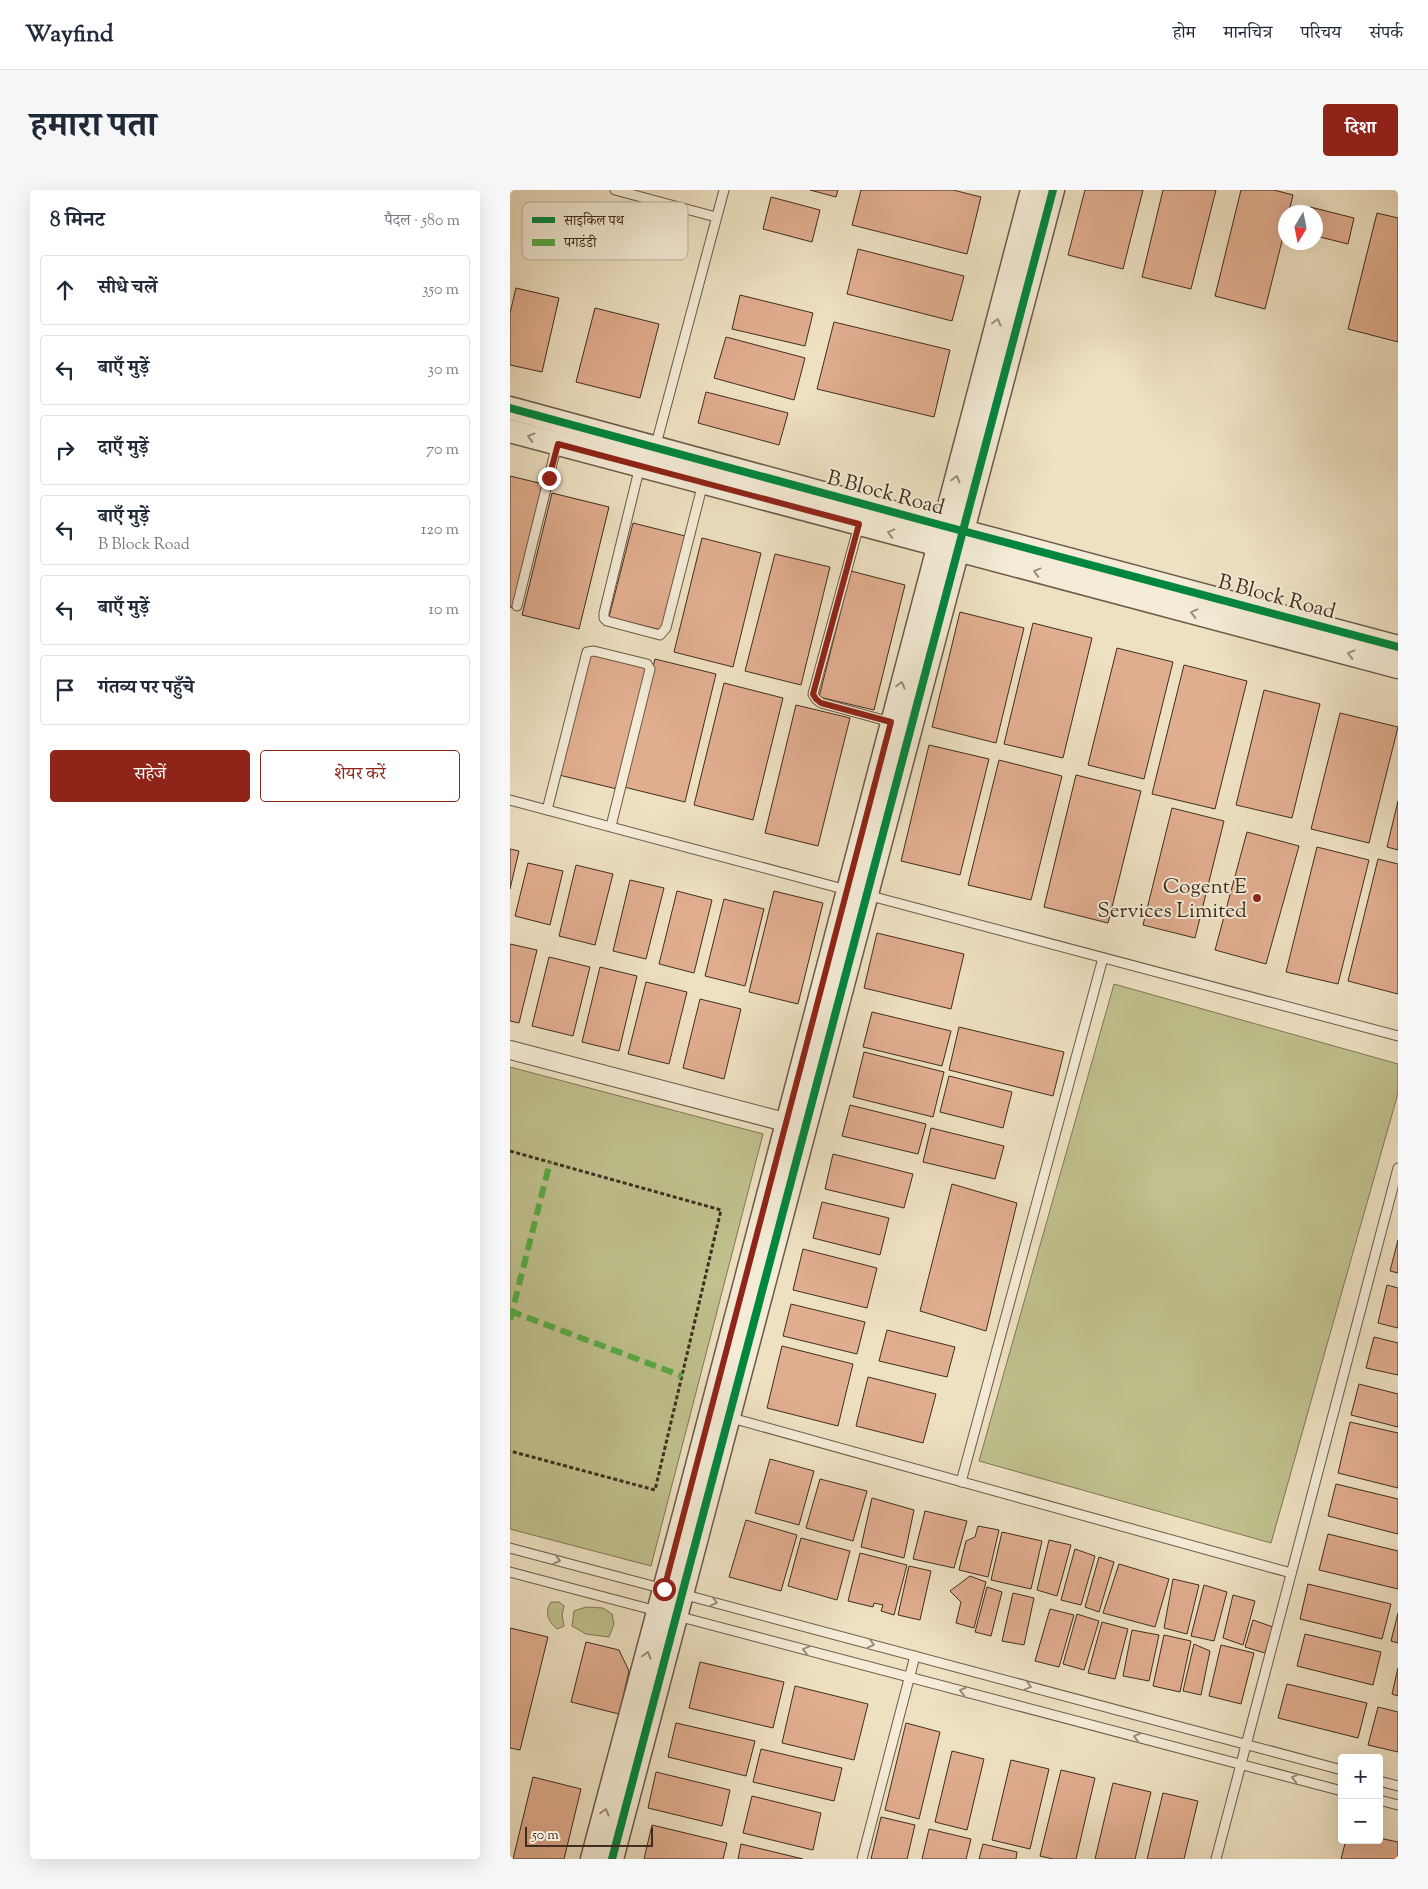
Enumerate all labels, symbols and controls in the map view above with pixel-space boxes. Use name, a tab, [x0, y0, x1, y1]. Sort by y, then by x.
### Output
text: Wayfind	[25, 18, 113, 52]
text: होम	[1173, 21, 1196, 47]
text: मानचित्र	[1224, 21, 1272, 47]
text: परिचय	[1300, 21, 1341, 47]
text: संपर्क	[1369, 21, 1403, 47]
text: हमारा पता	[30, 102, 157, 153]
button: दिशा	[1323, 104, 1398, 156]
legend	[522, 202, 688, 260]
north arrow	[1278, 205, 1323, 250]
text: 8 मिनट	[50, 206, 105, 236]
text: पैदल · 580 m	[384, 210, 460, 233]
text: साइकिल पथ	[563, 212, 625, 232]
text: पगडंडी	[563, 234, 597, 254]
text: सीधे चलें	[98, 275, 157, 302]
icon: ahead	[51, 276, 79, 304]
text: 350 m	[422, 279, 459, 302]
one-way arrow	[992, 318, 1002, 326]
text: बाएँ मुड़ें	[98, 355, 149, 382]
icon: left	[51, 356, 79, 384]
text: 30 m	[428, 359, 459, 382]
one-way arrow	[528, 432, 536, 442]
text: दाएँ मुड़ें	[98, 435, 149, 462]
icon: right	[51, 436, 79, 464]
text: 70 m	[426, 439, 459, 462]
street label: B Block Road	[823, 464, 948, 524]
route end	[538, 467, 561, 490]
one-way arrow	[950, 474, 961, 483]
text: बाएँ मुड़ें	[98, 504, 149, 531]
icon: left	[51, 516, 79, 544]
text: 120 m	[421, 519, 459, 542]
one-way arrow	[887, 528, 896, 539]
text: B Block Road	[98, 534, 190, 557]
one-way arrow	[1033, 567, 1041, 577]
street label: B Block Road	[1214, 568, 1339, 628]
text: बाएँ मुड़ें	[98, 595, 149, 622]
icon: left	[51, 596, 79, 624]
text: 10 m	[429, 599, 459, 622]
one-way arrow	[1189, 608, 1198, 619]
one-way arrow	[1347, 650, 1355, 660]
text: गंतव्य पर पहुँचे	[98, 675, 194, 702]
icon: arrive	[51, 676, 79, 704]
one-way arrow	[895, 681, 906, 690]
button: सहेजें	[50, 750, 250, 802]
button: शेयर करें	[260, 750, 460, 802]
place label: Cogent E Services Limited	[1097, 873, 1247, 927]
marker: Cogent E Services Limited	[1251, 892, 1263, 904]
one-way arrow	[553, 1554, 562, 1565]
route start	[653, 1578, 676, 1601]
one-way arrow	[710, 1596, 719, 1607]
one-way arrow	[867, 1638, 875, 1649]
one-way arrow	[802, 1645, 811, 1656]
one-way arrow	[641, 1651, 651, 1659]
one-way arrow	[1023, 1681, 1032, 1691]
one-way arrow	[960, 1687, 968, 1697]
one-way arrow	[1133, 1732, 1142, 1743]
map controls	[1338, 1754, 1383, 1844]
button: +	[1338, 1754, 1383, 1799]
one-way arrow	[1290, 1773, 1299, 1784]
button: −	[1338, 1799, 1383, 1844]
one-way arrow	[599, 1808, 609, 1816]
scale bar	[525, 1824, 652, 1847]
text: 50 m	[532, 1826, 559, 1846]

